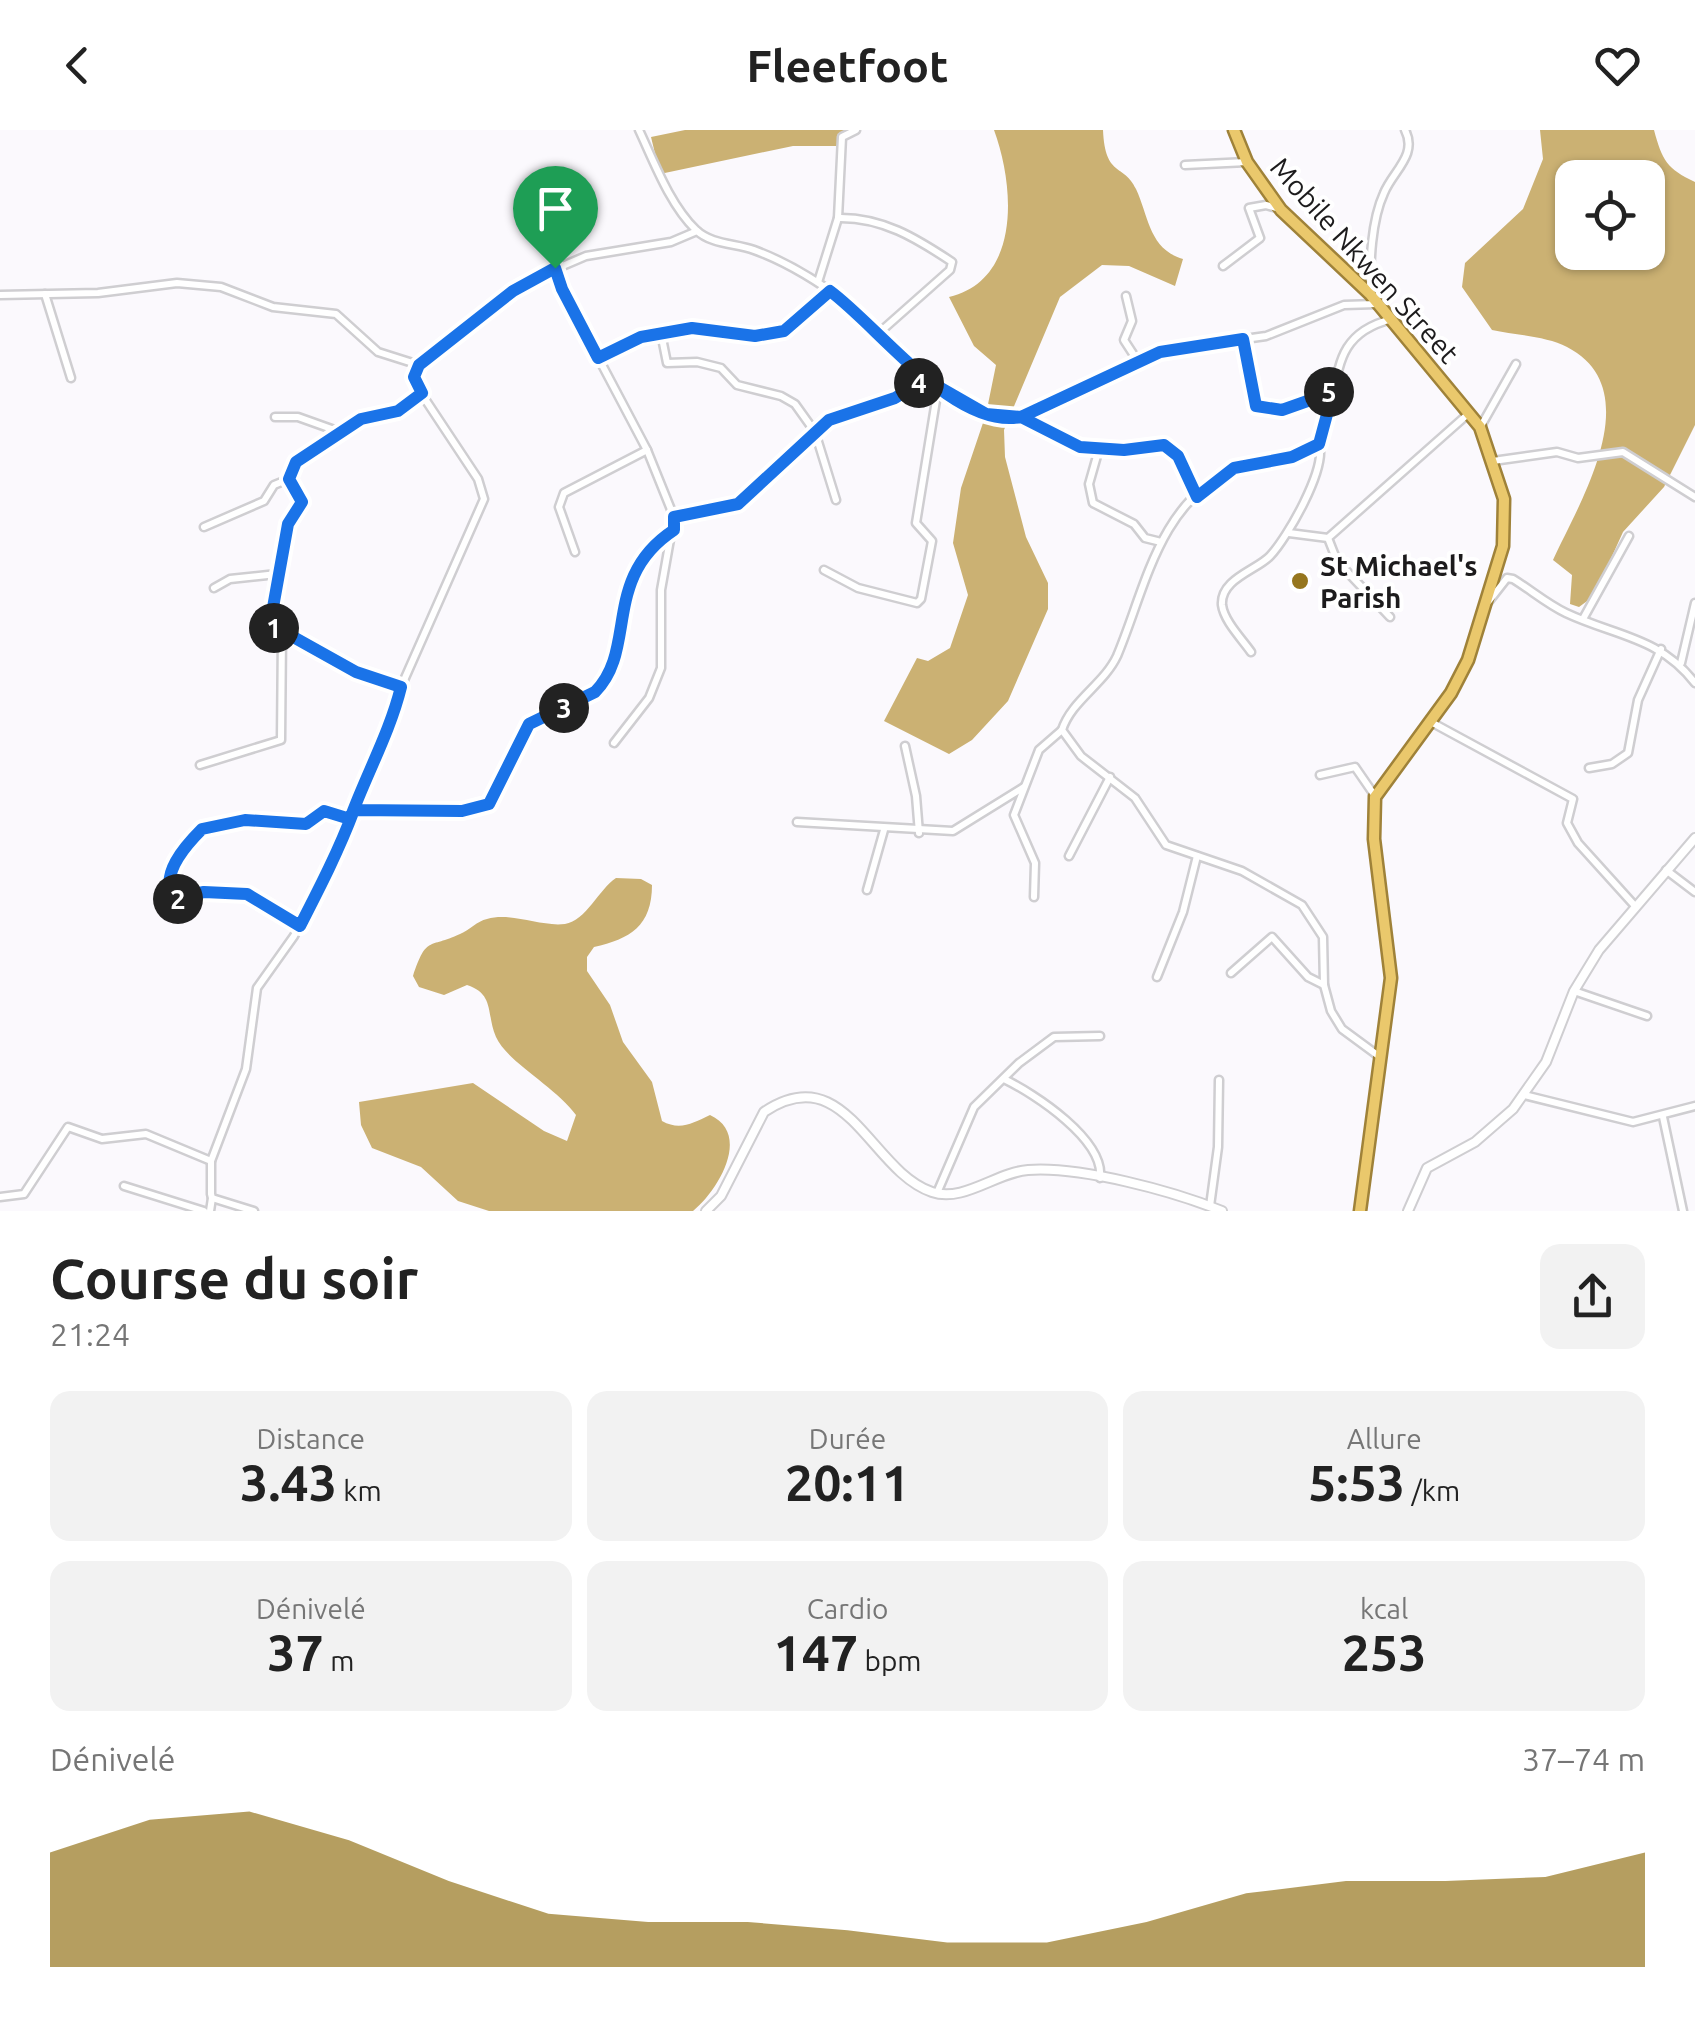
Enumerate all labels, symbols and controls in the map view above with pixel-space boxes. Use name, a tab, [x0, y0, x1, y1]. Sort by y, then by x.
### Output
icon: back	[50, 38, 105, 93]
icon: heart	[1590, 38, 1645, 93]
text: Fleetfoot	[747, 40, 949, 91]
street label: Mobile Nkwen Street	[1265, 151, 1465, 369]
map controls	[1555, 160, 1665, 270]
button: locate	[1555, 160, 1665, 270]
pin	[513, 166, 598, 269]
icon: arrive	[528, 181, 583, 236]
pin: 4	[894, 358, 944, 408]
text: 4	[911, 367, 927, 398]
pin: 5	[1304, 367, 1354, 417]
text: 5	[1321, 376, 1337, 407]
place label: St Michael's Parish	[1320, 550, 1477, 613]
marker: St Michael's Parish	[1289, 570, 1311, 592]
pin: 1	[249, 603, 299, 653]
text: 1	[266, 612, 282, 643]
pin: 3	[539, 683, 589, 733]
text: 3	[556, 692, 572, 723]
pin: 2	[153, 874, 203, 924]
text: 2	[170, 883, 186, 914]
button: share	[1540, 1244, 1645, 1349]
text: Course du soir	[50, 1248, 418, 1309]
text: 21:24	[50, 1316, 130, 1352]
text: Distance	[257, 1423, 365, 1454]
text: Durée	[809, 1423, 886, 1454]
text: Allure	[1347, 1423, 1422, 1454]
text: 3.43	[240, 1454, 337, 1510]
text: 20:11	[785, 1454, 910, 1510]
text: 5:53	[1308, 1454, 1405, 1510]
text: km	[337, 1475, 382, 1506]
text: /km	[1405, 1475, 1460, 1506]
text: Dénivelé	[256, 1593, 366, 1624]
text: Cardio	[807, 1593, 888, 1624]
text: kcal	[1360, 1593, 1408, 1624]
text: 37	[267, 1624, 324, 1680]
text: 147	[774, 1624, 858, 1680]
text: 253	[1342, 1624, 1426, 1680]
text: m	[324, 1645, 354, 1676]
text: bpm	[858, 1645, 921, 1676]
text: Dénivelé	[50, 1741, 176, 1777]
text: 37–74 m	[1522, 1741, 1645, 1777]

